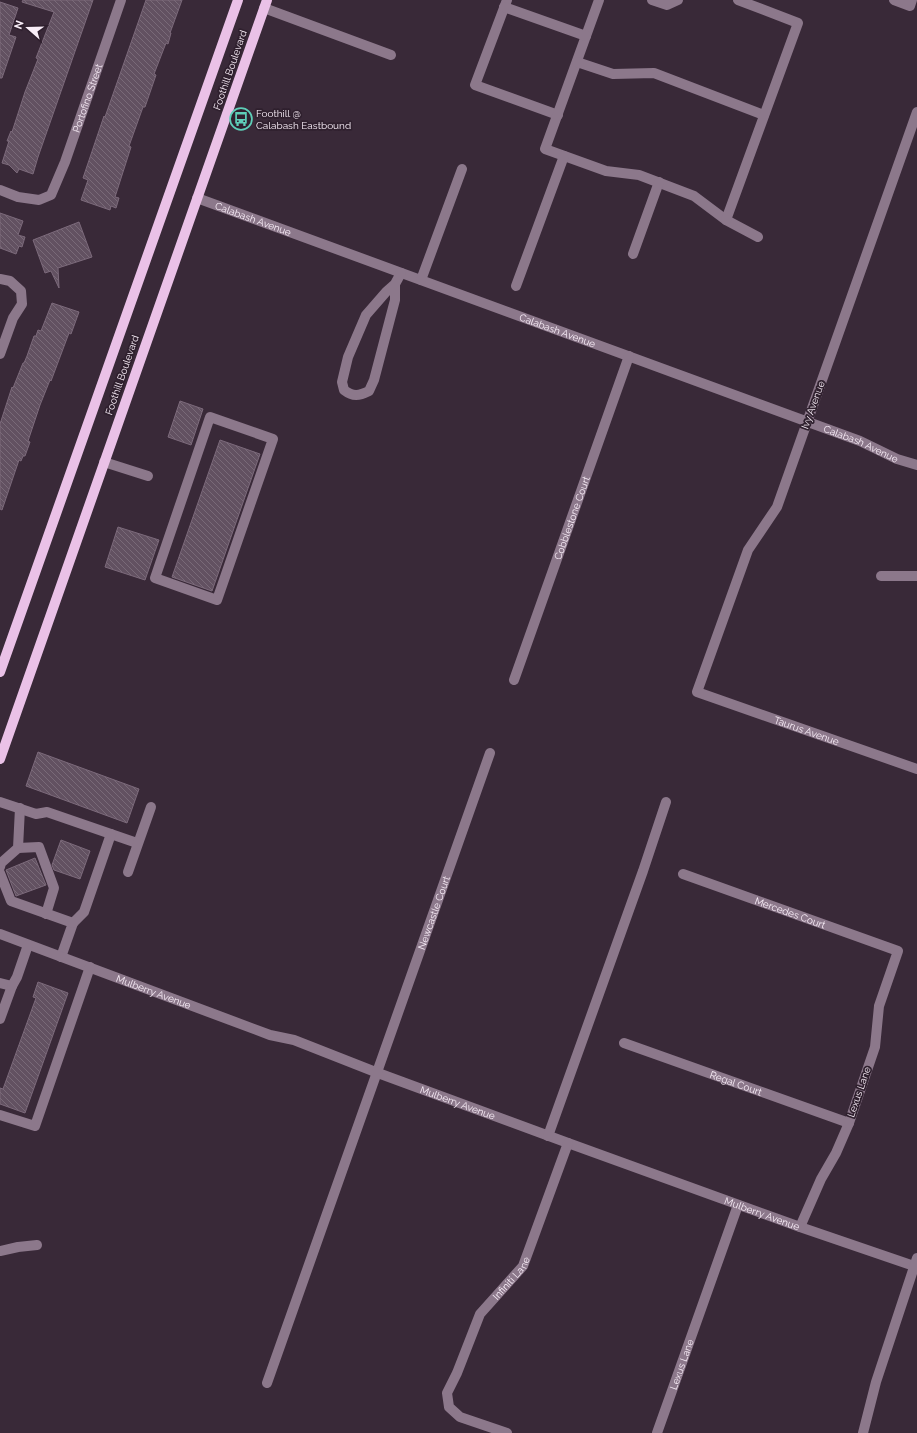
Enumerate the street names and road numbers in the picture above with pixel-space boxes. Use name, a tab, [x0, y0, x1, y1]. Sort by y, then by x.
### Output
street label: Foothill Boulevard	[211, 29, 249, 111]
street label: Portofino Street	[70, 62, 104, 134]
street label: Calabash Avenue	[214, 200, 293, 238]
street label: Calabash Avenue	[518, 311, 597, 349]
street label: Foothill Boulevard	[103, 334, 141, 416]
street label: Ivy Avenue	[799, 379, 827, 431]
street label: Calabash Avenue	[822, 423, 900, 464]
street label: Cobblestone Court	[552, 474, 592, 561]
street label: Taurus Avenue	[773, 714, 841, 747]
street label: Newcastle Court	[415, 874, 452, 951]
street label: Mercedes Court	[753, 895, 828, 930]
street label: Mulberry Avenue	[115, 972, 193, 1011]
street label: Lexus Lane	[845, 1065, 873, 1119]
street label: Regal Court	[709, 1069, 764, 1097]
street label: Mulberry Avenue	[419, 1084, 497, 1121]
street label: Mulberry Avenue	[723, 1195, 801, 1232]
street label: Infiniti Lane	[490, 1255, 531, 1302]
street label: Lexus Lane	[667, 1337, 696, 1391]

